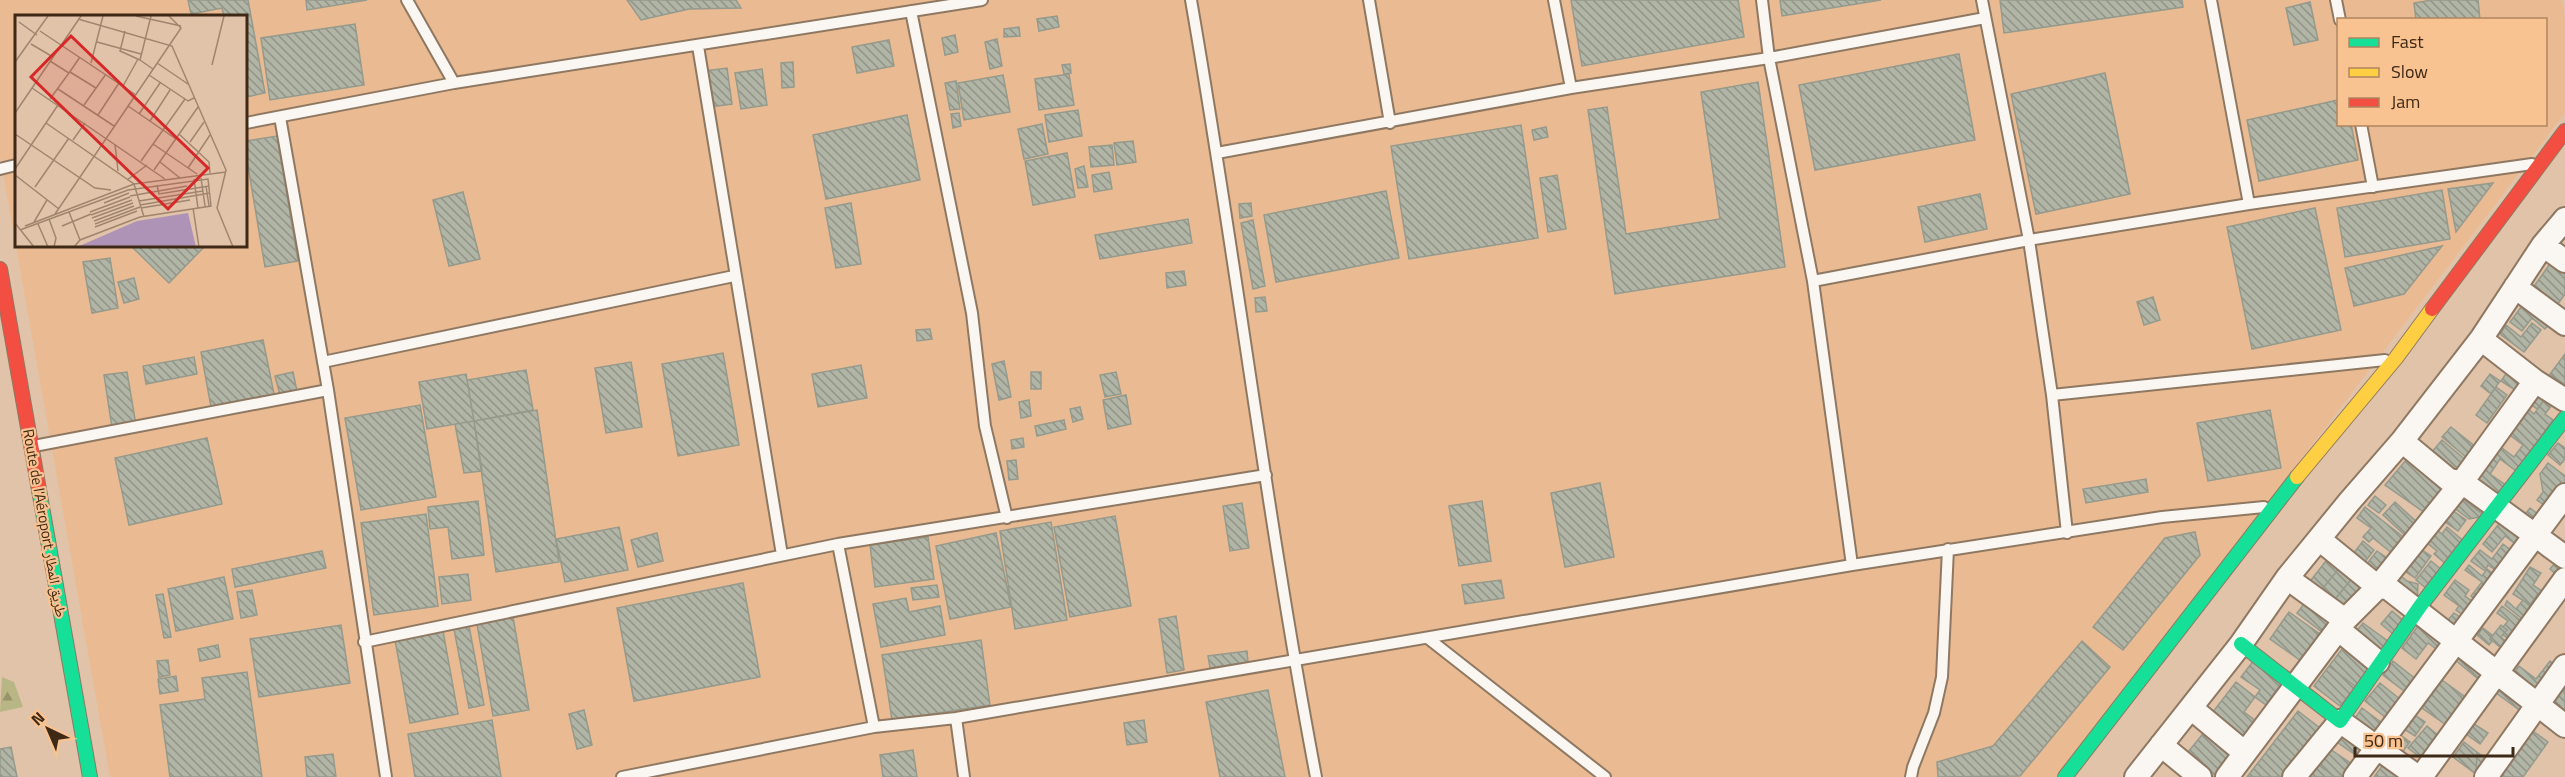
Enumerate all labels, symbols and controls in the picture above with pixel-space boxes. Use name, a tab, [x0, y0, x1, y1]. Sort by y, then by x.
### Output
inset map	[15, 15, 248, 248]
legend	[2337, 18, 2547, 126]
text: Fast	[2391, 28, 2424, 55]
text: Slow	[2391, 58, 2428, 85]
text: Jam	[2391, 88, 2420, 115]
street label: Route de l'Aéroport طريق المطار	[17, 427, 73, 619]
north arrow	[18, 699, 78, 759]
text: N	[25, 706, 50, 731]
scale bar	[2355, 720, 2512, 758]
text: 50 m	[2364, 727, 2403, 754]

